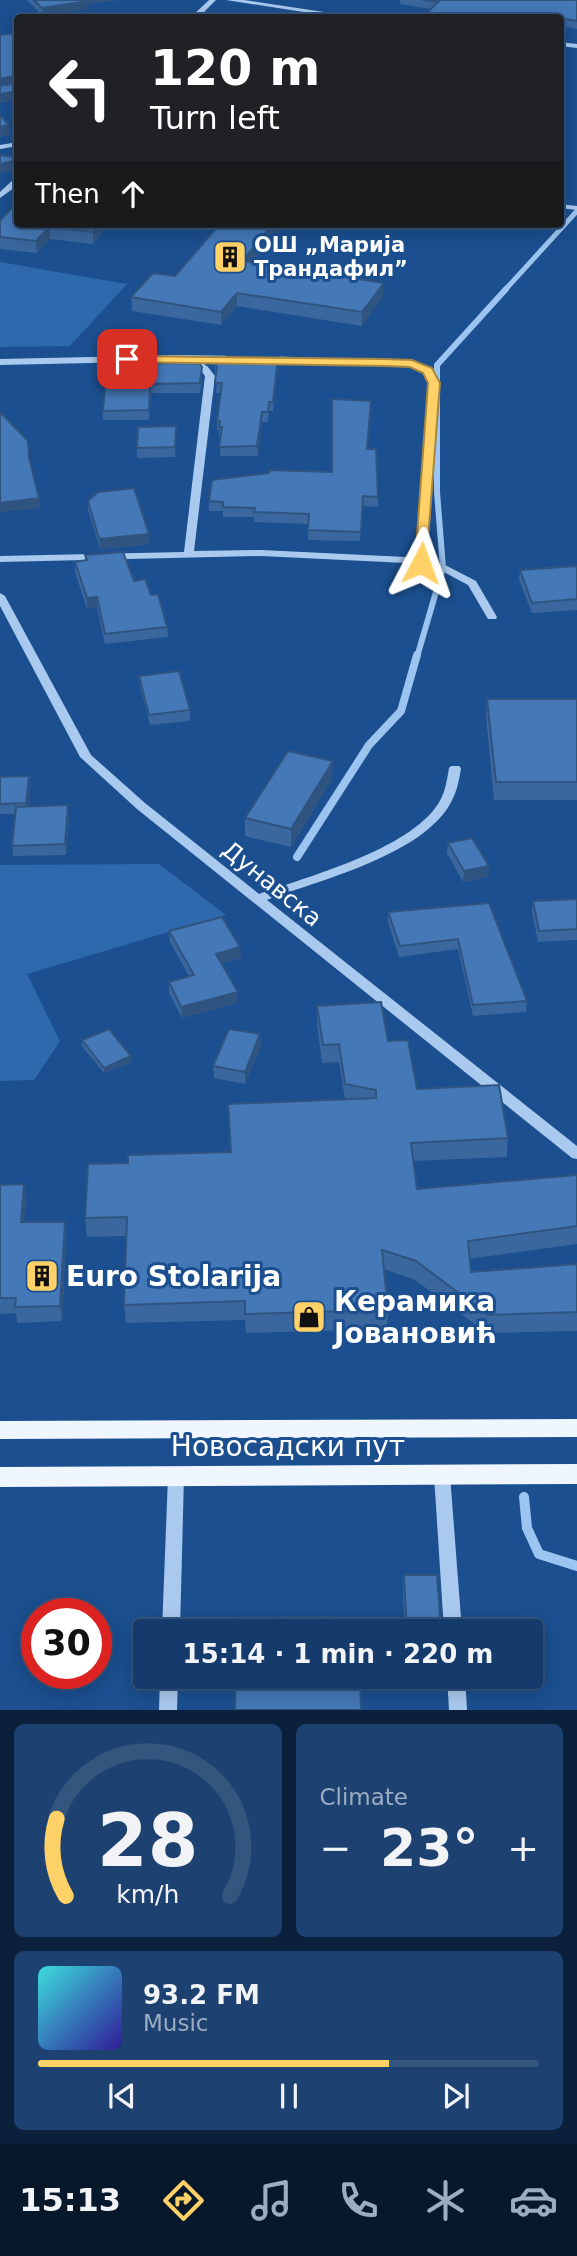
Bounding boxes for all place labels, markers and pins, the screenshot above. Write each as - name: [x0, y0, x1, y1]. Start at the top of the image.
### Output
- place label: ОШ „Марија Трандафил”: [254, 233, 408, 281]
- building icon: ОШ „Марија Трандафил”: [211, 238, 249, 276]
- pin: [97, 329, 157, 389]
- building icon: Euro Stolarija: [23, 1257, 61, 1295]
- place label: Euro Stolarija: [66, 1260, 281, 1293]
- place label: Керамика Јовановић: [332, 1285, 497, 1350]
- shop icon: Керамика Јовановић: [290, 1298, 328, 1336]

